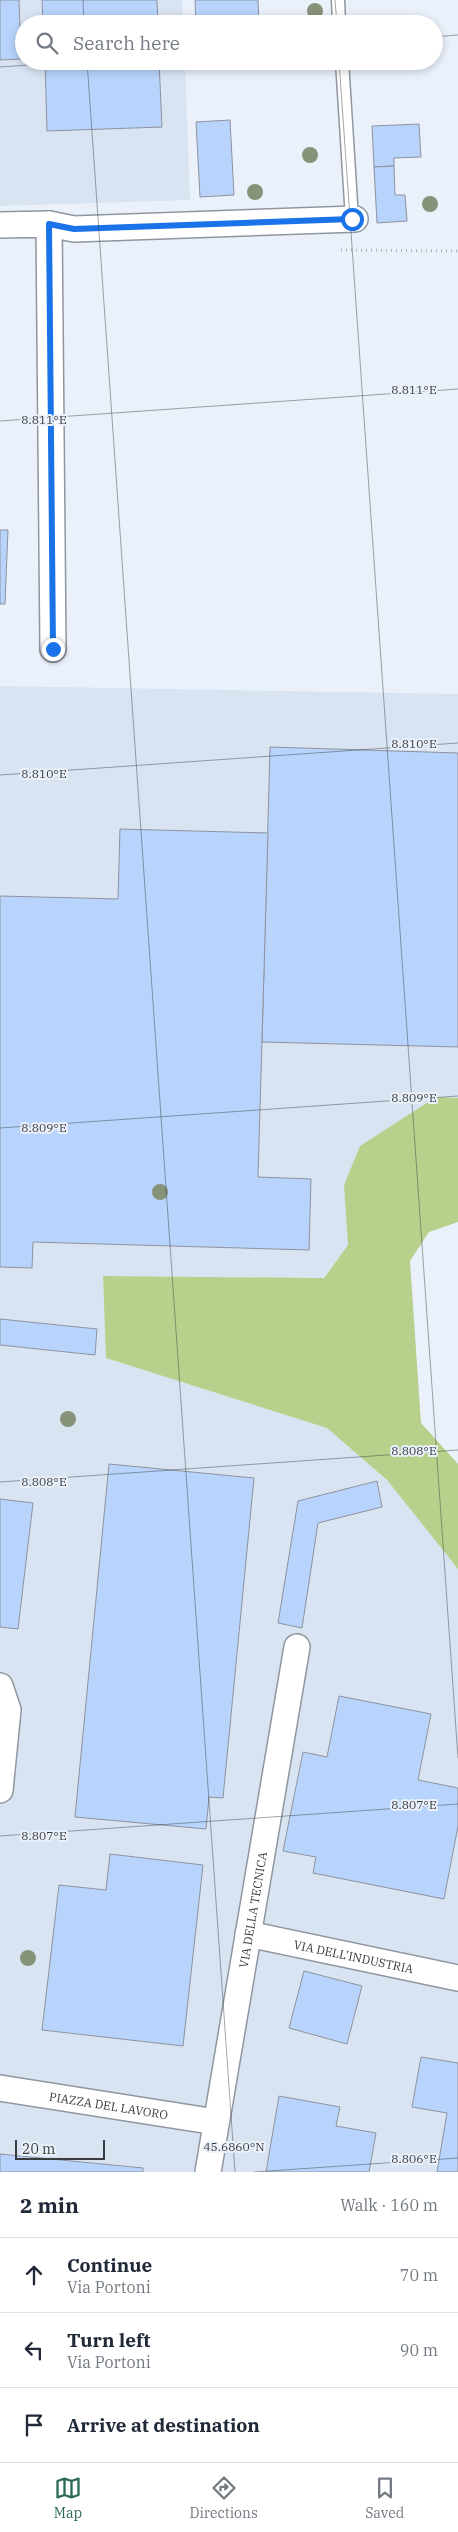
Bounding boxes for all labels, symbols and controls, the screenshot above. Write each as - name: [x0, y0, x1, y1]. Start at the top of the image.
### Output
- search box: [15, 15, 443, 70]
- icon: search: [33, 29, 61, 57]
- text: Search here: [73, 31, 180, 55]
- route start: [341, 208, 364, 231]
- text: 8.811°E: [391, 382, 437, 397]
- text: 8.811°E: [21, 412, 67, 427]
- route end: [42, 638, 65, 661]
- text: 8.810°E: [391, 736, 437, 751]
- text: 8.810°E: [21, 766, 67, 781]
- text: 8.809°E: [391, 1090, 437, 1105]
- text: 8.809°E: [21, 1120, 67, 1135]
- text: 8.808°E: [391, 1443, 437, 1458]
- text: 8.808°E: [21, 1474, 67, 1489]
- text: 8.807°E: [391, 1797, 437, 1812]
- text: 8.807°E: [21, 1828, 67, 1843]
- street label: VIA DELLA TECNICA: [235, 1850, 270, 1969]
- street label: VIA DELL’INDUSTRIA: [293, 1936, 416, 1976]
- street label: PIAZZA DEL LAVORO: [48, 2088, 169, 2122]
- scale bar: [15, 2137, 105, 2160]
- text: 45.6860°N: [203, 2139, 265, 2154]
- text: 20 m: [22, 2140, 55, 2158]
- text: 8.806°E: [391, 2151, 437, 2166]
- text: 2 min: [20, 2191, 79, 2219]
- text: Walk · 160 m: [340, 2195, 438, 2215]
- text: Continue: [67, 2253, 152, 2277]
- icon: ahead: [20, 2261, 48, 2289]
- text: 70 m: [400, 2265, 438, 2285]
- text: Via Portoni: [67, 2277, 151, 2297]
- text: Turn left: [67, 2328, 150, 2352]
- icon: left: [20, 2336, 48, 2364]
- text: 90 m: [400, 2340, 438, 2360]
- text: Via Portoni: [67, 2352, 151, 2372]
- icon: arrive: [20, 2411, 48, 2439]
- text: Arrive at destination: [67, 2413, 260, 2437]
- tab: Map: [54, 2474, 82, 2522]
- tab: Directions: [190, 2474, 258, 2522]
- tab: Saved: [365, 2474, 404, 2522]

